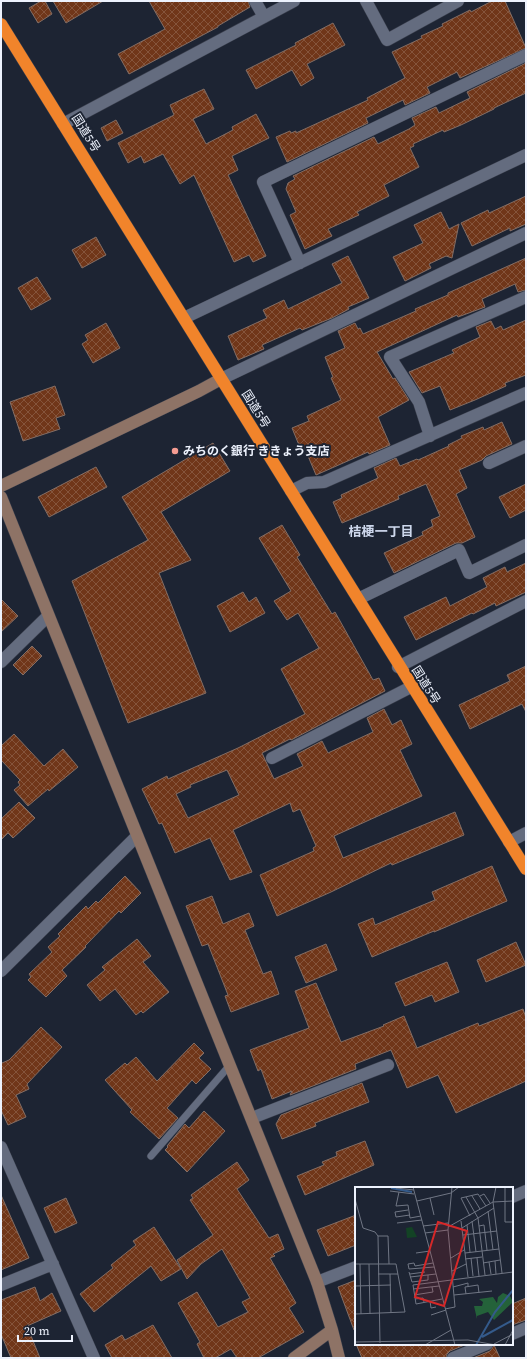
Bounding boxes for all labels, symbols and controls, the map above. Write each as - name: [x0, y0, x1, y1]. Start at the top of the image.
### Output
- street label: 国道5号: [68, 111, 104, 155]
- street label: 国道5号: [238, 387, 274, 431]
- place label: みちのく銀行 ききょう支店: [183, 443, 330, 459]
- marker: みちのく銀行 ききょう支店: [170, 446, 180, 456]
- district label: 桔梗一丁目: [348, 523, 414, 540]
- street label: 国道5号: [408, 663, 444, 707]
- inset map: [355, 1187, 513, 1345]
- scale bar: [18, 1317, 72, 1343]
- text: 20 m: [24, 1323, 50, 1339]

